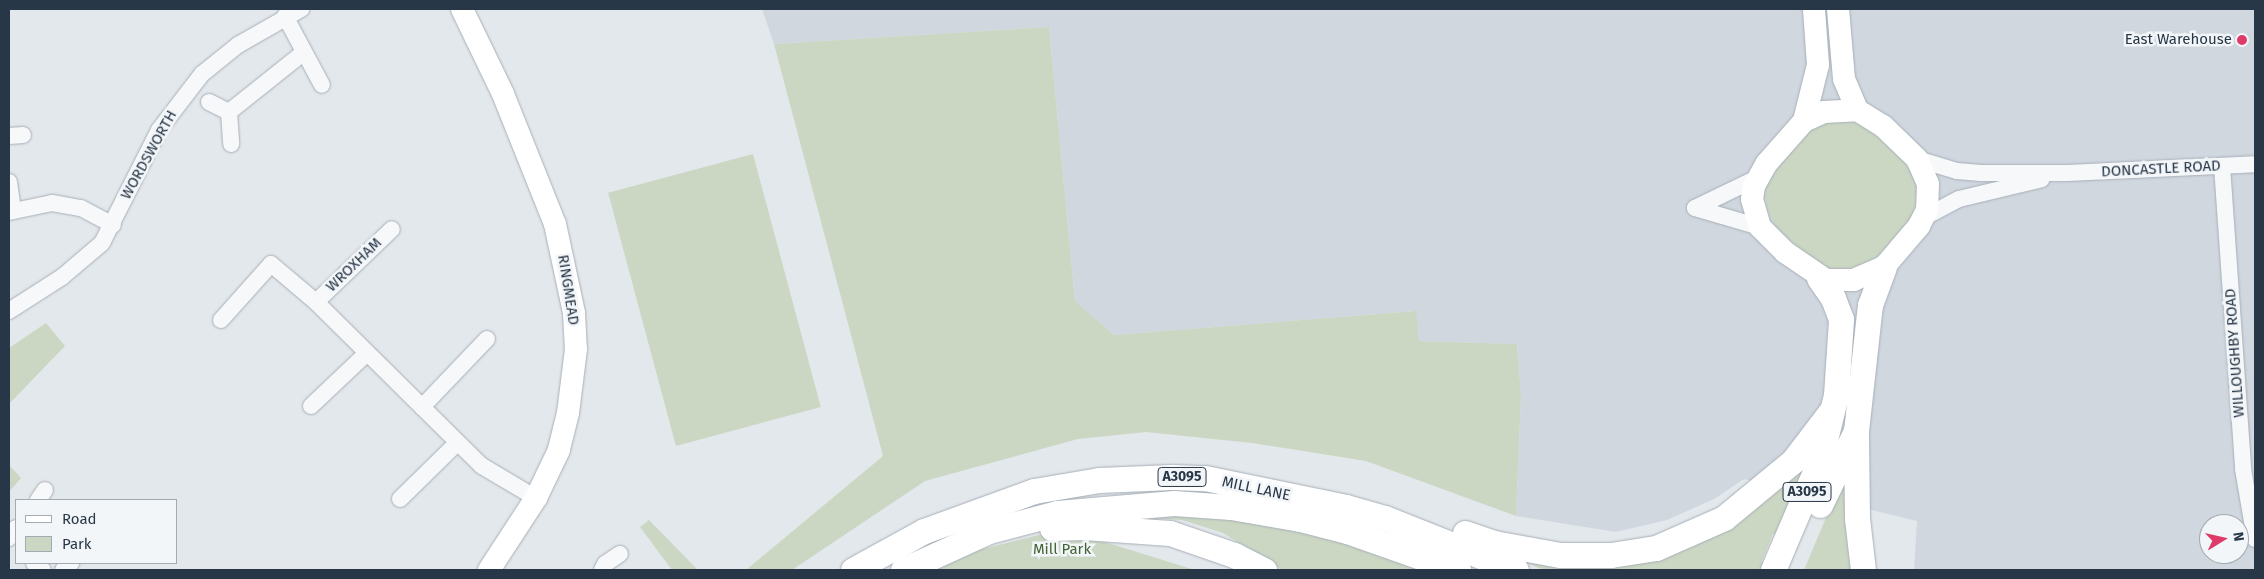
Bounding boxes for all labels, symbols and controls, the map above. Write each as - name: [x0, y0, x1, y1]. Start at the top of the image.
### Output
- place label: East Warehouse: [2125, 31, 2232, 49]
- marker: East Warehouse: [2236, 34, 2248, 46]
- street label: WORDSWORTH: [117, 107, 181, 203]
- street label: DONCASTLE ROAD: [2101, 157, 2221, 181]
- street label: WROXHAM: [323, 234, 385, 296]
- street label: RINGMEAD: [554, 253, 582, 327]
- street label: WILLOUGHBY ROAD: [2222, 288, 2248, 418]
- road number: A3095: [1157, 466, 1207, 488]
- street label: MILL LANE: [1220, 473, 1292, 505]
- road number: A3095: [1782, 481, 1832, 504]
- legend: [15, 499, 178, 564]
- text: Road: [62, 510, 97, 528]
- north arrow: [2199, 514, 2249, 564]
- text: N: [2229, 531, 2247, 543]
- text: Park: [62, 535, 92, 553]
- park label: Mill Park: [1033, 541, 1091, 559]

